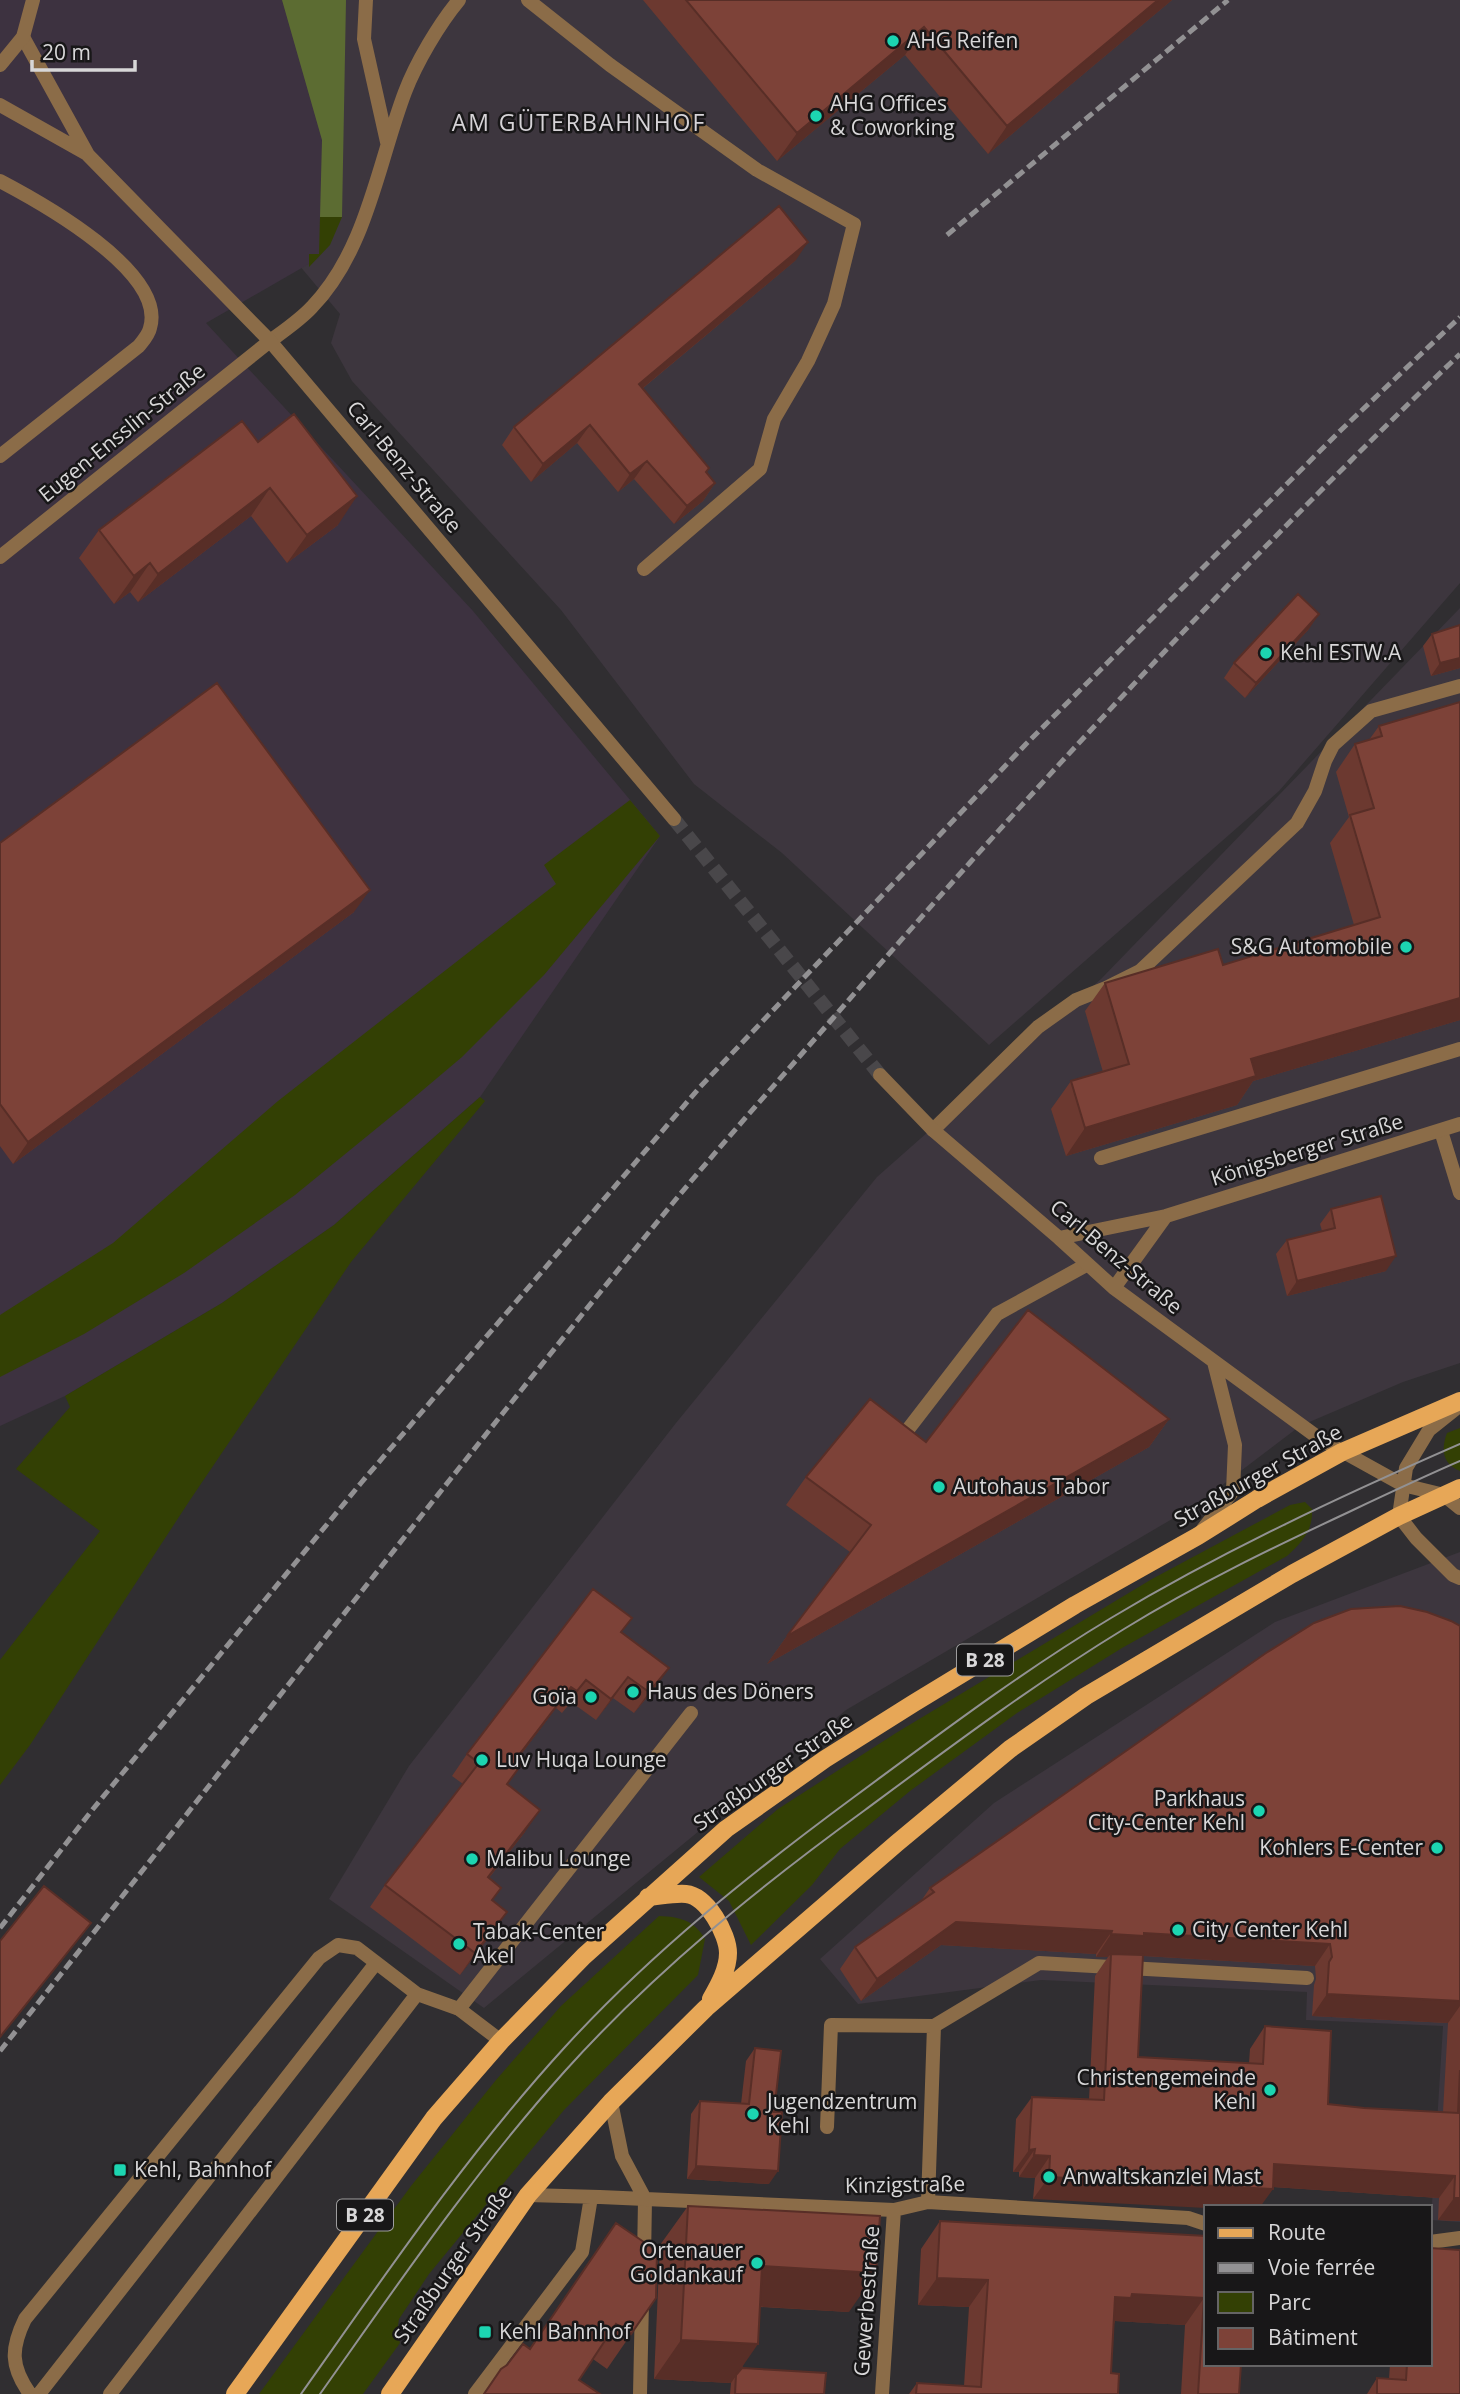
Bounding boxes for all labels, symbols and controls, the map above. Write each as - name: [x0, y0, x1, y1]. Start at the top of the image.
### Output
- place label: AHG Reifen: [907, 26, 1018, 54]
- scale bar: [32, 28, 135, 72]
- marker: AHG Reifen: [885, 33, 901, 49]
- text: 20 m: [42, 38, 91, 66]
- place label: AHG Offices & Coworking: [830, 89, 955, 141]
- district label: AM GÜTERBAHNHOF: [452, 106, 706, 138]
- marker: AHG Offices & Coworking: [808, 108, 824, 124]
- street label: Eugen-Ensslin-Straße: [32, 356, 210, 508]
- street label: Carl-Benz-Straße: [341, 394, 468, 538]
- place label: Kehl ESTW.A: [1280, 638, 1402, 666]
- marker: Kehl ESTW.A: [1258, 645, 1274, 661]
- place label: S&G Automobile: [1231, 932, 1392, 960]
- marker: S&G Automobile: [1398, 939, 1414, 955]
- street label: Königsberger Straße: [1207, 1106, 1406, 1192]
- street label: Carl-Benz-Straße: [1045, 1193, 1189, 1320]
- street label: Straßburger Straße: [1169, 1417, 1347, 1533]
- place label: Autohaus Tabor: [953, 1472, 1110, 1500]
- marker: Autohaus Tabor: [931, 1479, 947, 1495]
- road number: B 28: [957, 1644, 1013, 1676]
- place label: Haus des Döners: [647, 1677, 814, 1705]
- place label: Goïa: [532, 1682, 577, 1710]
- marker: Haus des Döners: [625, 1684, 641, 1700]
- marker: Goïa: [583, 1689, 599, 1705]
- street label: Straßburger Straße: [687, 1706, 857, 1837]
- place label: Luv Huqa Lounge: [496, 1745, 667, 1773]
- marker: Luv Huqa Lounge: [474, 1752, 490, 1768]
- place label: Parkhaus City-Center Kehl: [1088, 1784, 1245, 1836]
- marker: Parkhaus City-Center Kehl: [1251, 1803, 1267, 1819]
- place label: Kohlers E-Center: [1259, 1833, 1423, 1861]
- marker: Kohlers E-Center: [1429, 1840, 1445, 1856]
- place label: Malibu Lounge: [486, 1844, 631, 1872]
- marker: Malibu Lounge: [464, 1851, 480, 1867]
- place label: City Center Kehl: [1192, 1915, 1348, 1943]
- place label: Tabak-Center Akel: [473, 1917, 605, 1969]
- marker: City Center Kehl: [1170, 1922, 1186, 1938]
- marker: Tabak-Center Akel: [451, 1936, 467, 1952]
- place label: Christengemeinde Kehl: [1077, 2063, 1256, 2115]
- marker: Christengemeinde Kehl: [1262, 2082, 1278, 2098]
- place label: Jugendzentrum Kehl: [765, 2087, 917, 2139]
- marker: Jugendzentrum Kehl: [745, 2106, 761, 2122]
- place label: Kehl, Bahnhof: [134, 2155, 273, 2183]
- marker: Kehl, Bahnhof: [112, 2162, 128, 2178]
- place label: Anwaltskanzlei Mast: [1063, 2162, 1261, 2190]
- street label: Kinzigstraße: [845, 2169, 965, 2199]
- marker: Anwaltskanzlei Mast: [1041, 2169, 1057, 2185]
- street label: Straßburger Straße: [387, 2178, 518, 2348]
- road number: B 28: [337, 2200, 393, 2230]
- legend: [1204, 2205, 1432, 2366]
- text: Route: [1268, 2218, 1326, 2246]
- street label: Gewerbestraße: [847, 2225, 885, 2377]
- place label: Ortenauer Goldankauf: [630, 2236, 745, 2288]
- text: Voie ferrée: [1268, 2253, 1375, 2281]
- marker: Ortenauer Goldankauf: [749, 2255, 765, 2271]
- text: Parc: [1268, 2288, 1311, 2316]
- place label: Kehl Bahnhof: [499, 2317, 633, 2345]
- text: Bâtiment: [1268, 2323, 1358, 2351]
- marker: Kehl Bahnhof: [477, 2324, 493, 2340]

